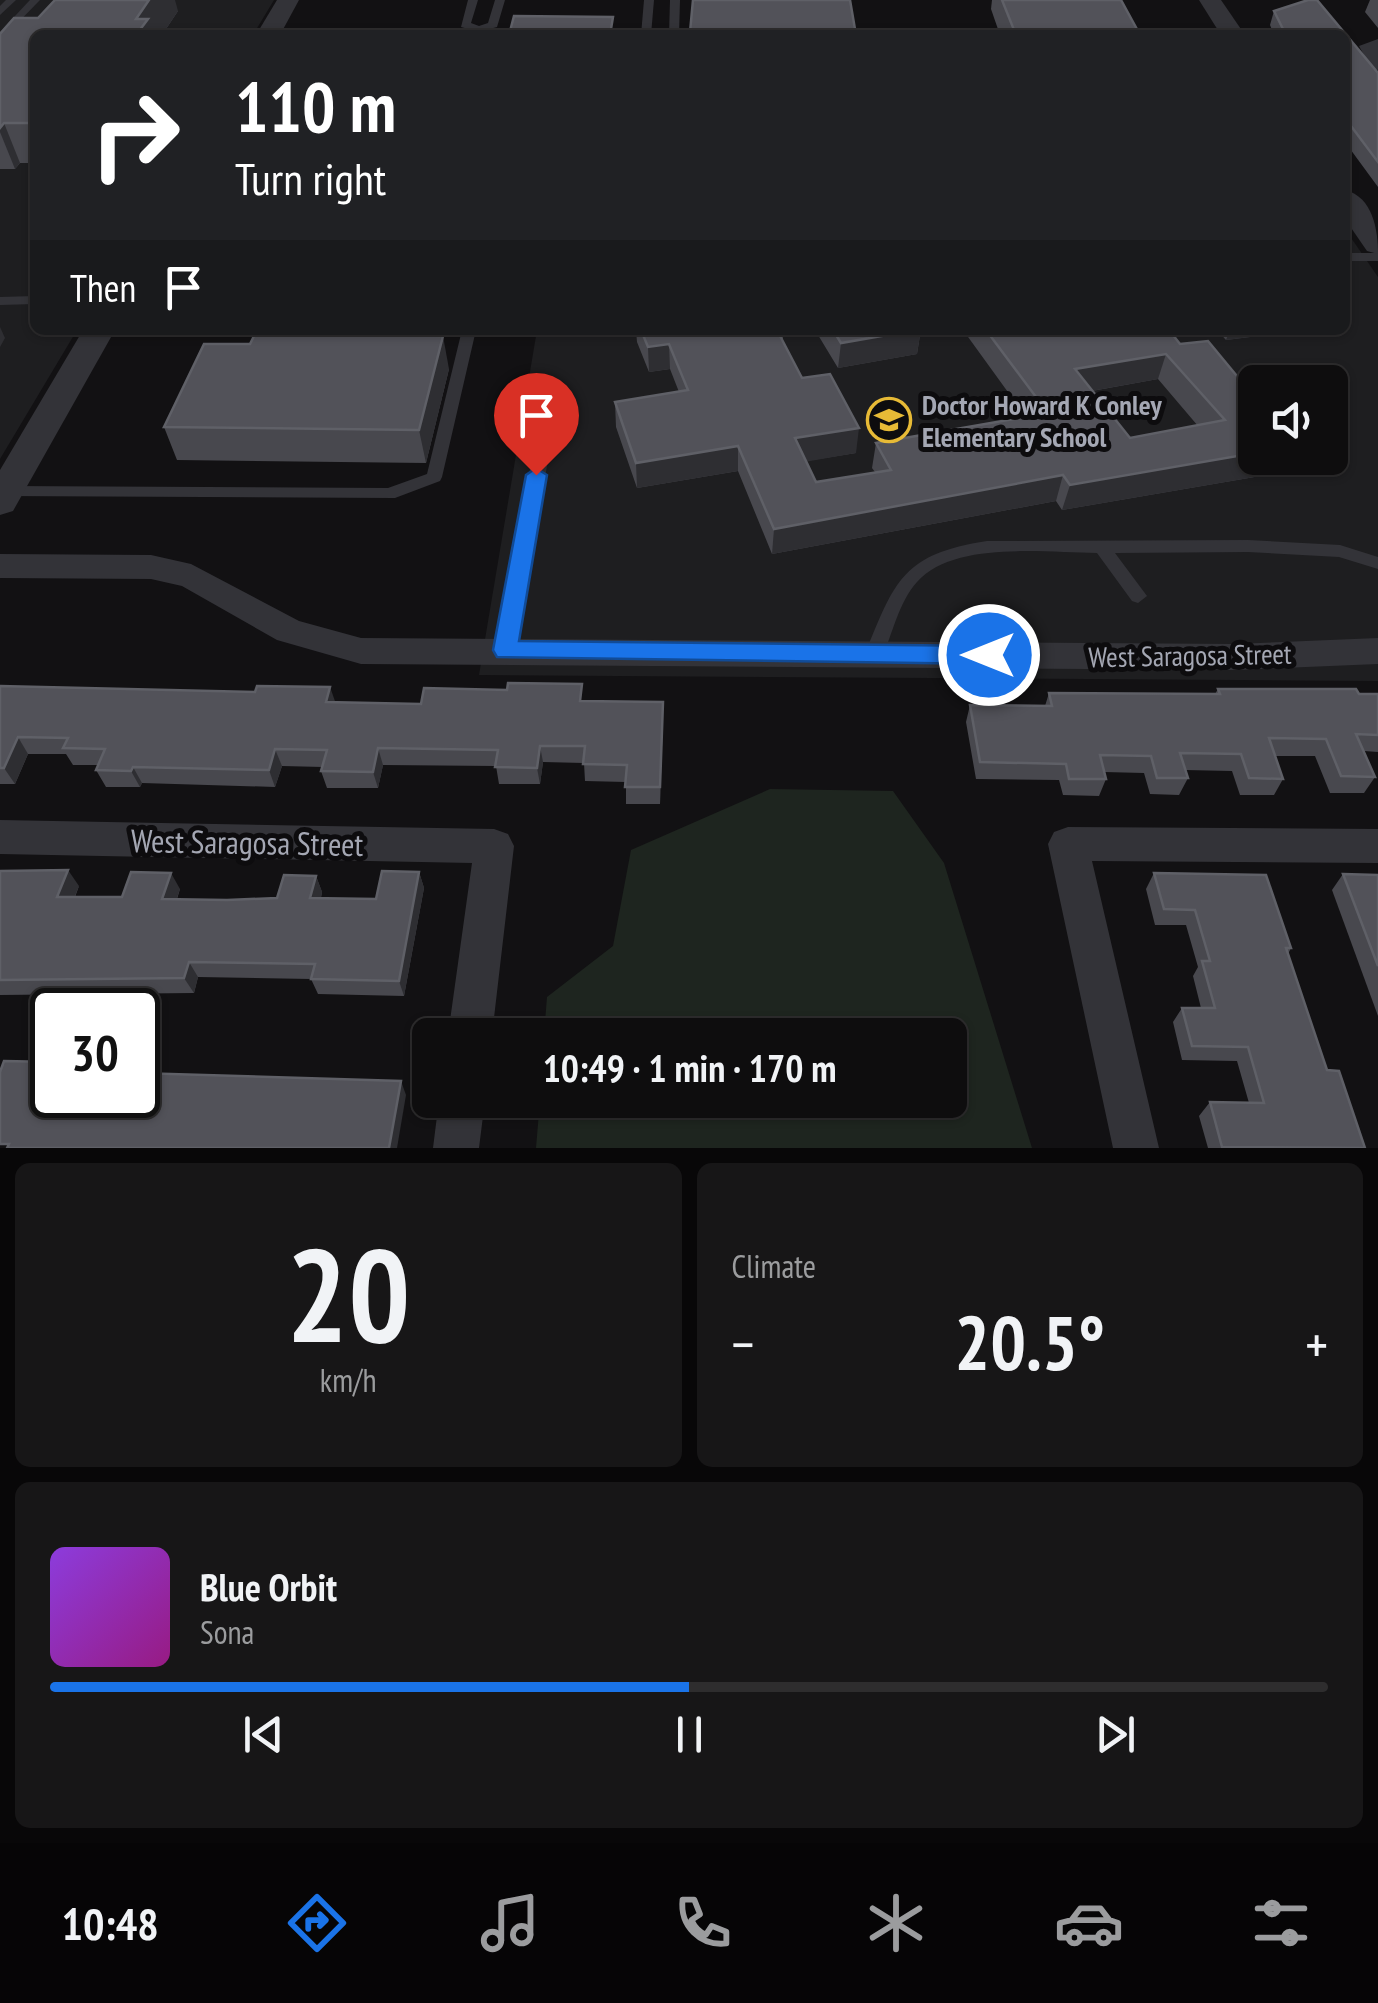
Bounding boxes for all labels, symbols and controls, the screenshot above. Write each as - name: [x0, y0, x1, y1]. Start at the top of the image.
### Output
- text: 110 m: [235, 61, 396, 151]
- icon: right: [70, 70, 200, 200]
- text: Turn right: [235, 149, 386, 207]
- icon: arrive: [156, 260, 211, 315]
- text: Then: [70, 263, 136, 312]
- map controls: [1238, 365, 1348, 475]
- button: sound: [1238, 365, 1348, 475]
- pin: [494, 373, 579, 476]
- place label: Doctor Howard K Conley Elementary School: [922, 386, 1162, 455]
- icon: arrive: [509, 388, 564, 443]
- school or university icon: Doctor Howard K Conley Elementary School: [866, 397, 912, 443]
- position arrow: [937, 603, 1041, 707]
- street label: West Saragosa Street: [1088, 635, 1292, 675]
- street label: West Saragosa Street: [130, 819, 364, 865]
- speed limit sign: 30: [30, 988, 160, 1118]
- text: 10:49 · 1 min · 170 m: [543, 1043, 836, 1092]
- text: 20: [286, 1210, 410, 1378]
- text: Climate: [732, 1245, 816, 1287]
- text: 20.5°: [954, 1294, 1105, 1391]
- text: −: [732, 1308, 754, 1379]
- text: +: [1305, 1308, 1328, 1379]
- text: km/h: [320, 1359, 377, 1401]
- text: Blue Orbit: [200, 1562, 337, 1611]
- text: Sona: [200, 1611, 254, 1653]
- icon: previous: [236, 1707, 291, 1762]
- icon: pause: [662, 1707, 717, 1762]
- icon: next: [1088, 1707, 1143, 1762]
- icon: directions: [282, 1888, 352, 1958]
- icon: music: [475, 1888, 545, 1958]
- icon: phone: [668, 1888, 738, 1958]
- icon: climate: [861, 1888, 931, 1958]
- icon: car: [1054, 1888, 1124, 1958]
- icon: filters: [1246, 1888, 1316, 1958]
- text: 10:48: [61, 1894, 159, 1952]

